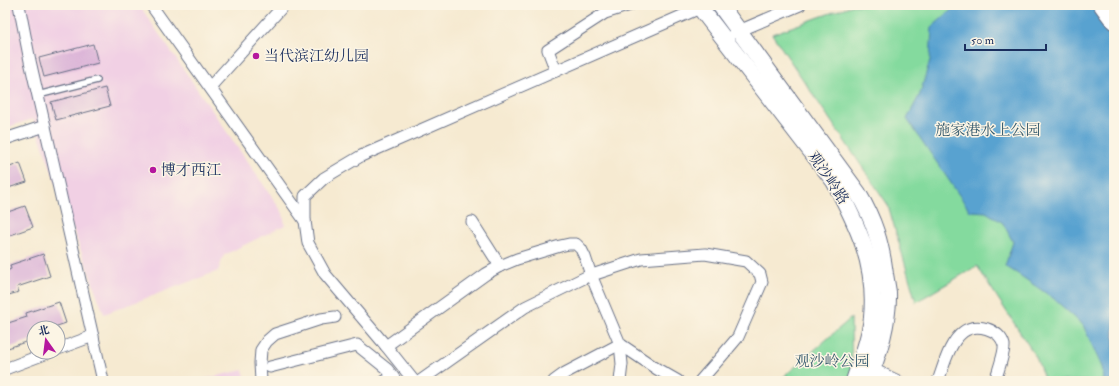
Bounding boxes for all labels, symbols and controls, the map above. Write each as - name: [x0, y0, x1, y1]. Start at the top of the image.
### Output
- scale bar: [965, 26, 1046, 52]
- text: 50 m: [971, 33, 995, 48]
- place label: 当代滨江幼儿园: [264, 47, 369, 66]
- marker: 当代滨江幼儿园: [251, 51, 261, 61]
- park label: 施家港水上公园: [935, 121, 1041, 140]
- street label: 观沙岭路: [803, 148, 853, 208]
- place label: 博才西江: [161, 161, 221, 180]
- marker: 博才西江: [148, 165, 158, 175]
- north arrow: [26, 320, 66, 360]
- text: 北: [37, 323, 51, 338]
- park label: 观沙岭公园: [794, 352, 870, 371]

